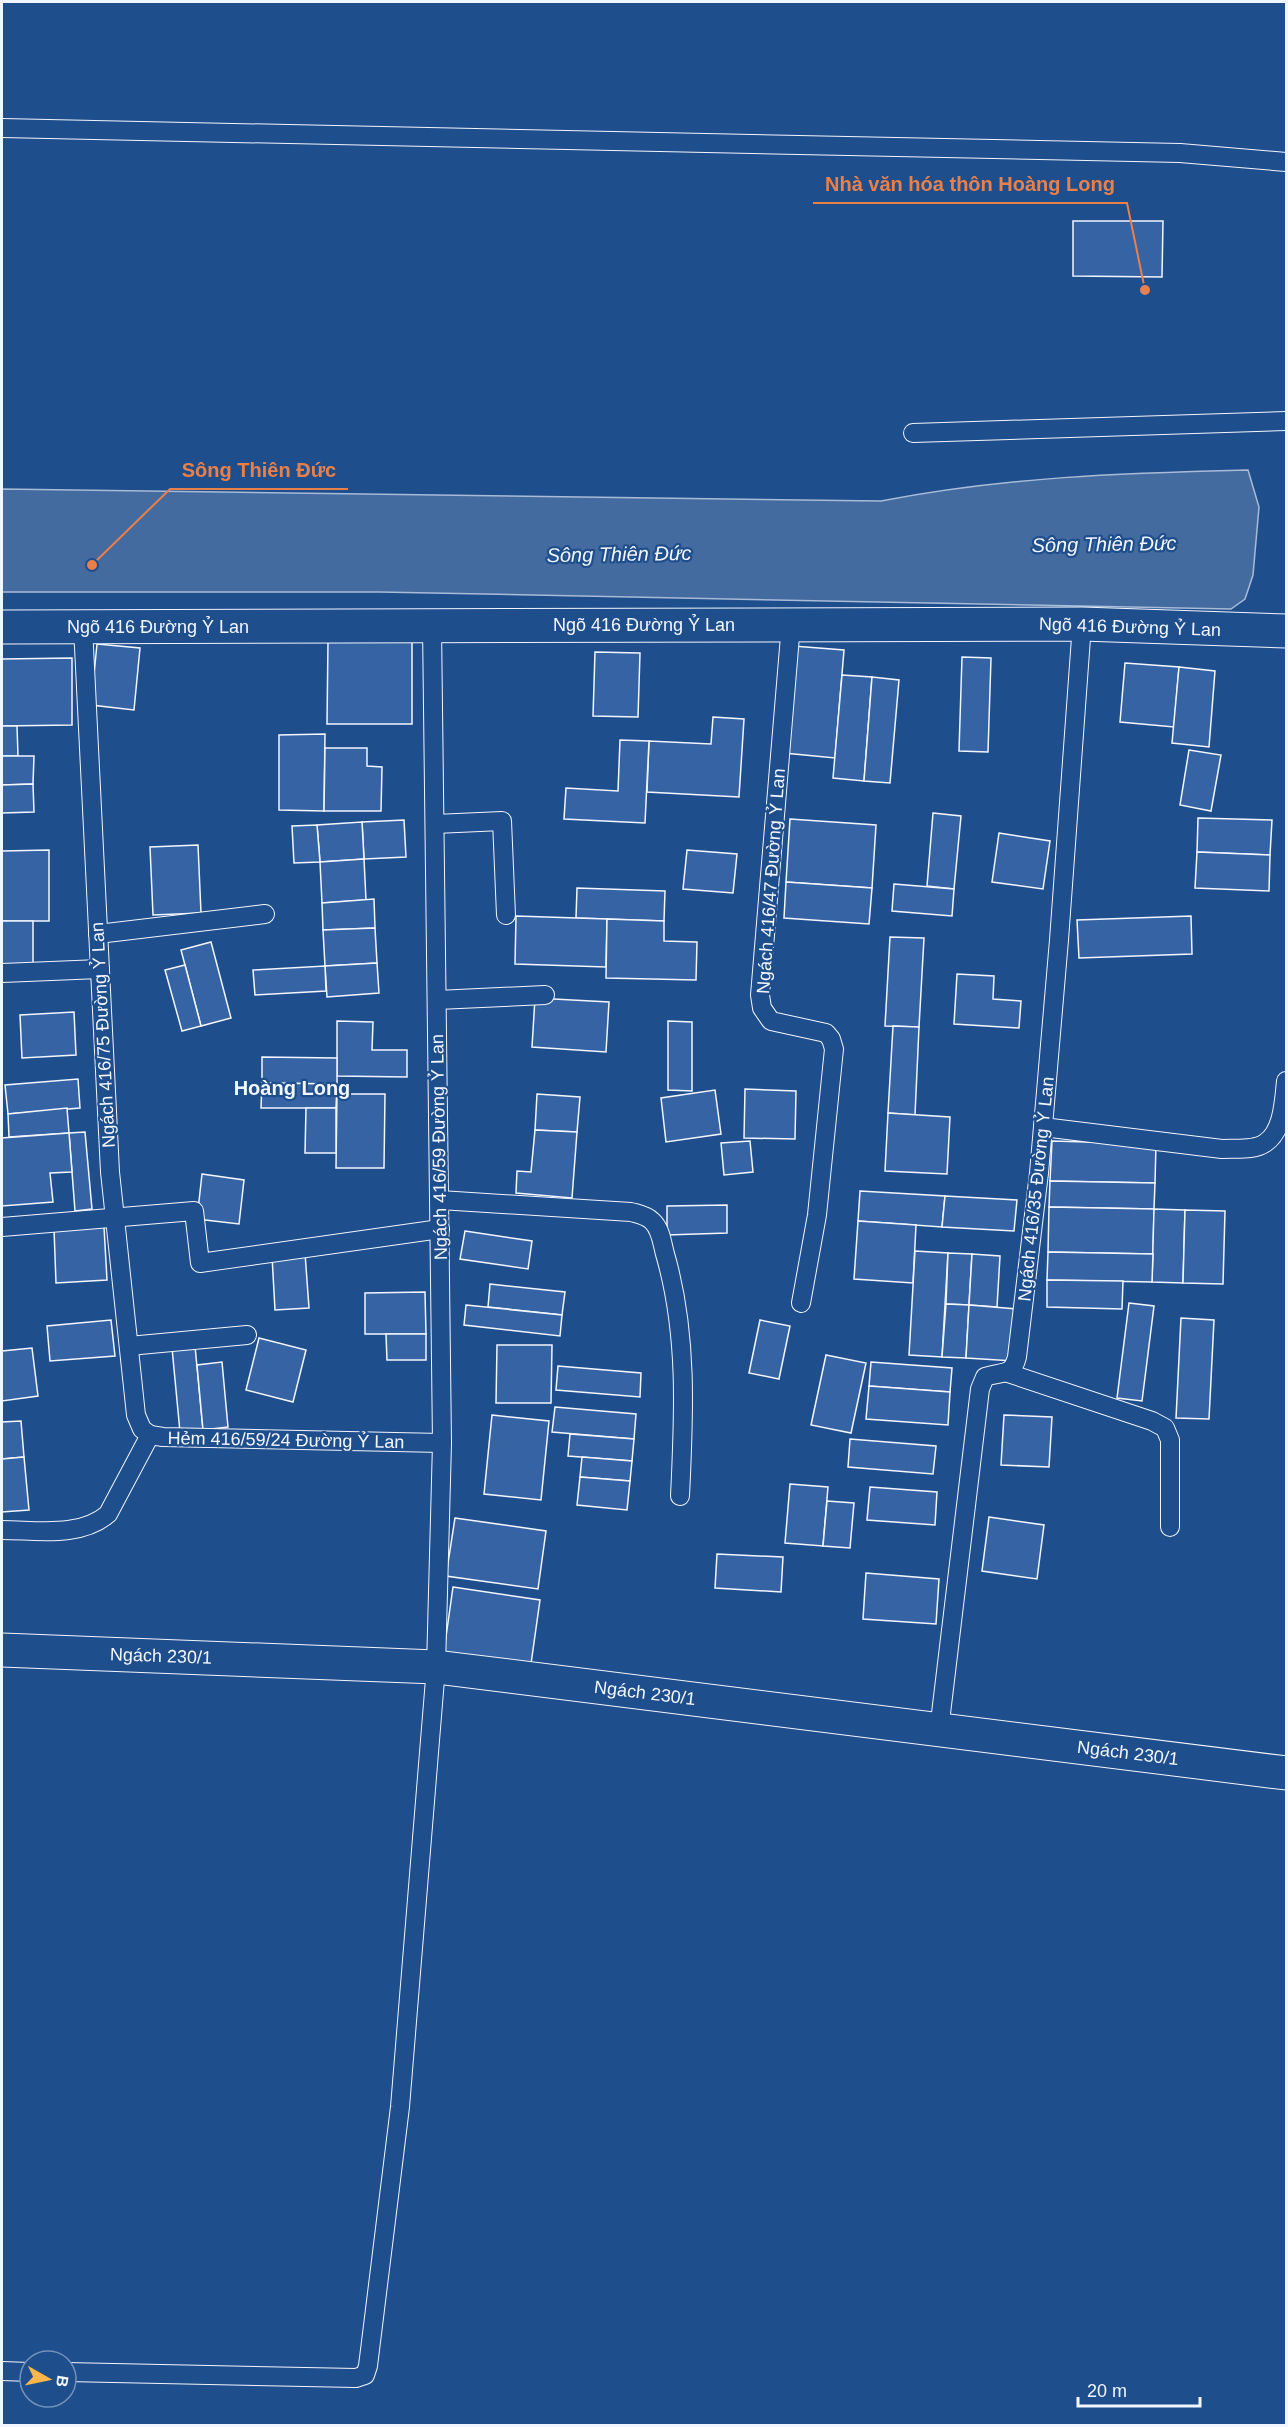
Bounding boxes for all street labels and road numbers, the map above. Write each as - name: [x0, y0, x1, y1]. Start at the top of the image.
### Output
- street label: Ngõ 416 Đường Ỷ Lan: [1039, 613, 1221, 640]
- street label: Ngõ 416 Đường Ỷ Lan: [553, 614, 735, 635]
- street label: Ngõ 416 Đường Ỷ Lan: [67, 616, 249, 637]
- street label: Ngách 416/47 Đường Ỷ Lan: [752, 768, 789, 994]
- street label: Ngách 416/75 Đường Ỷ Lan: [86, 922, 119, 1148]
- street label: Ngách 416/59 Đường Ỷ Lan: [426, 1034, 451, 1260]
- street label: Ngách 416/35 Đường Ỷ Lan: [1013, 1075, 1058, 1302]
- street label: Hẻm 416/59/24 Đường Ỷ Lan: [167, 1427, 405, 1452]
- street label: Ngách 230/1: [110, 1644, 212, 1668]
- street label: Ngách 230/1: [593, 1677, 697, 1709]
- street label: Ngách 230/1: [1076, 1737, 1180, 1769]

